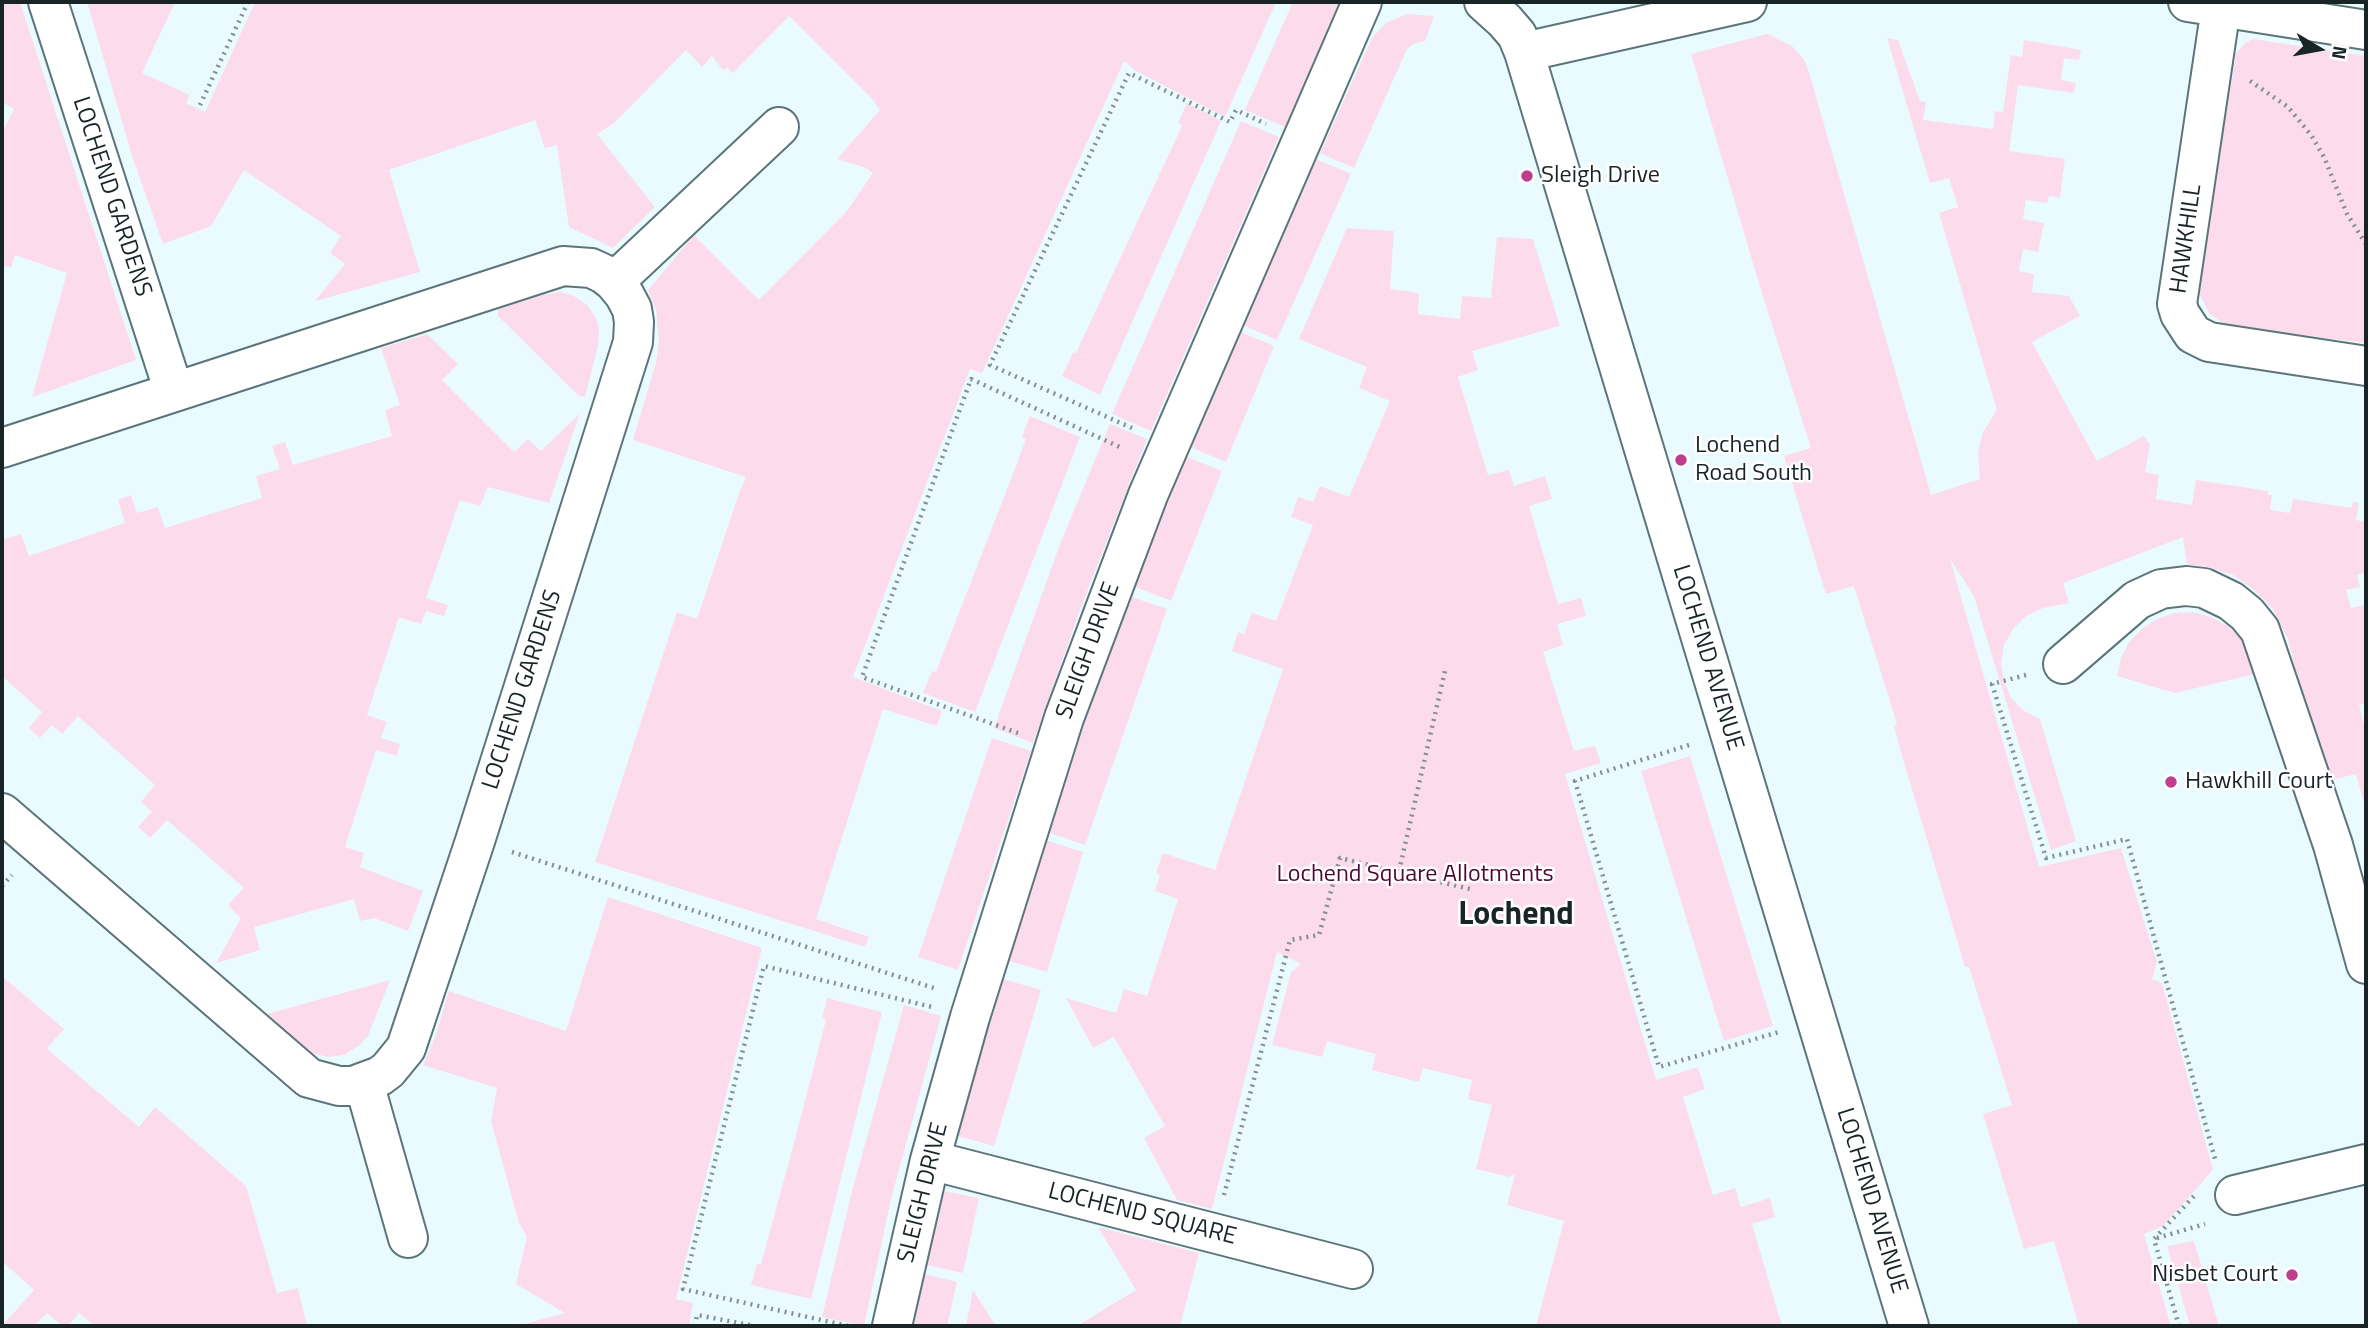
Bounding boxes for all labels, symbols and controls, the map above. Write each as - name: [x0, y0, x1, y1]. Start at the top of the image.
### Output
- north arrow: [2284, 14, 2354, 84]
- text: N: [2325, 44, 2356, 62]
- street label: LOCHEND GARDENS: [65, 94, 157, 300]
- place label: Sleigh Drive: [1541, 162, 1660, 190]
- marker: Sleigh Drive: [1519, 168, 1535, 184]
- street label: HAWKHILL: [2165, 183, 2209, 295]
- place label: Lochend Road South: [1695, 432, 1812, 488]
- marker: Lochend Road South: [1673, 452, 1689, 468]
- street label: LOCHEND AVENUE: [1665, 562, 1749, 754]
- street label: SLEIGH DRIVE: [1051, 579, 1127, 723]
- street label: LOCHEND GARDENS: [477, 587, 569, 793]
- place label: Hawkhill Court: [2185, 768, 2332, 796]
- marker: Hawkhill Court: [2163, 774, 2179, 790]
- park label: Lochend Square Allotments: [1276, 861, 1554, 889]
- district label: Lochend: [1458, 897, 1574, 935]
- street label: LOCHEND AVENUE: [1829, 1105, 1913, 1297]
- street label: SLEIGH DRIVE: [893, 1120, 955, 1266]
- street label: LOCHEND SQUARE: [1045, 1178, 1239, 1252]
- place label: Nisbet Court: [2152, 1261, 2278, 1289]
- marker: Nisbet Court: [2284, 1267, 2300, 1283]

